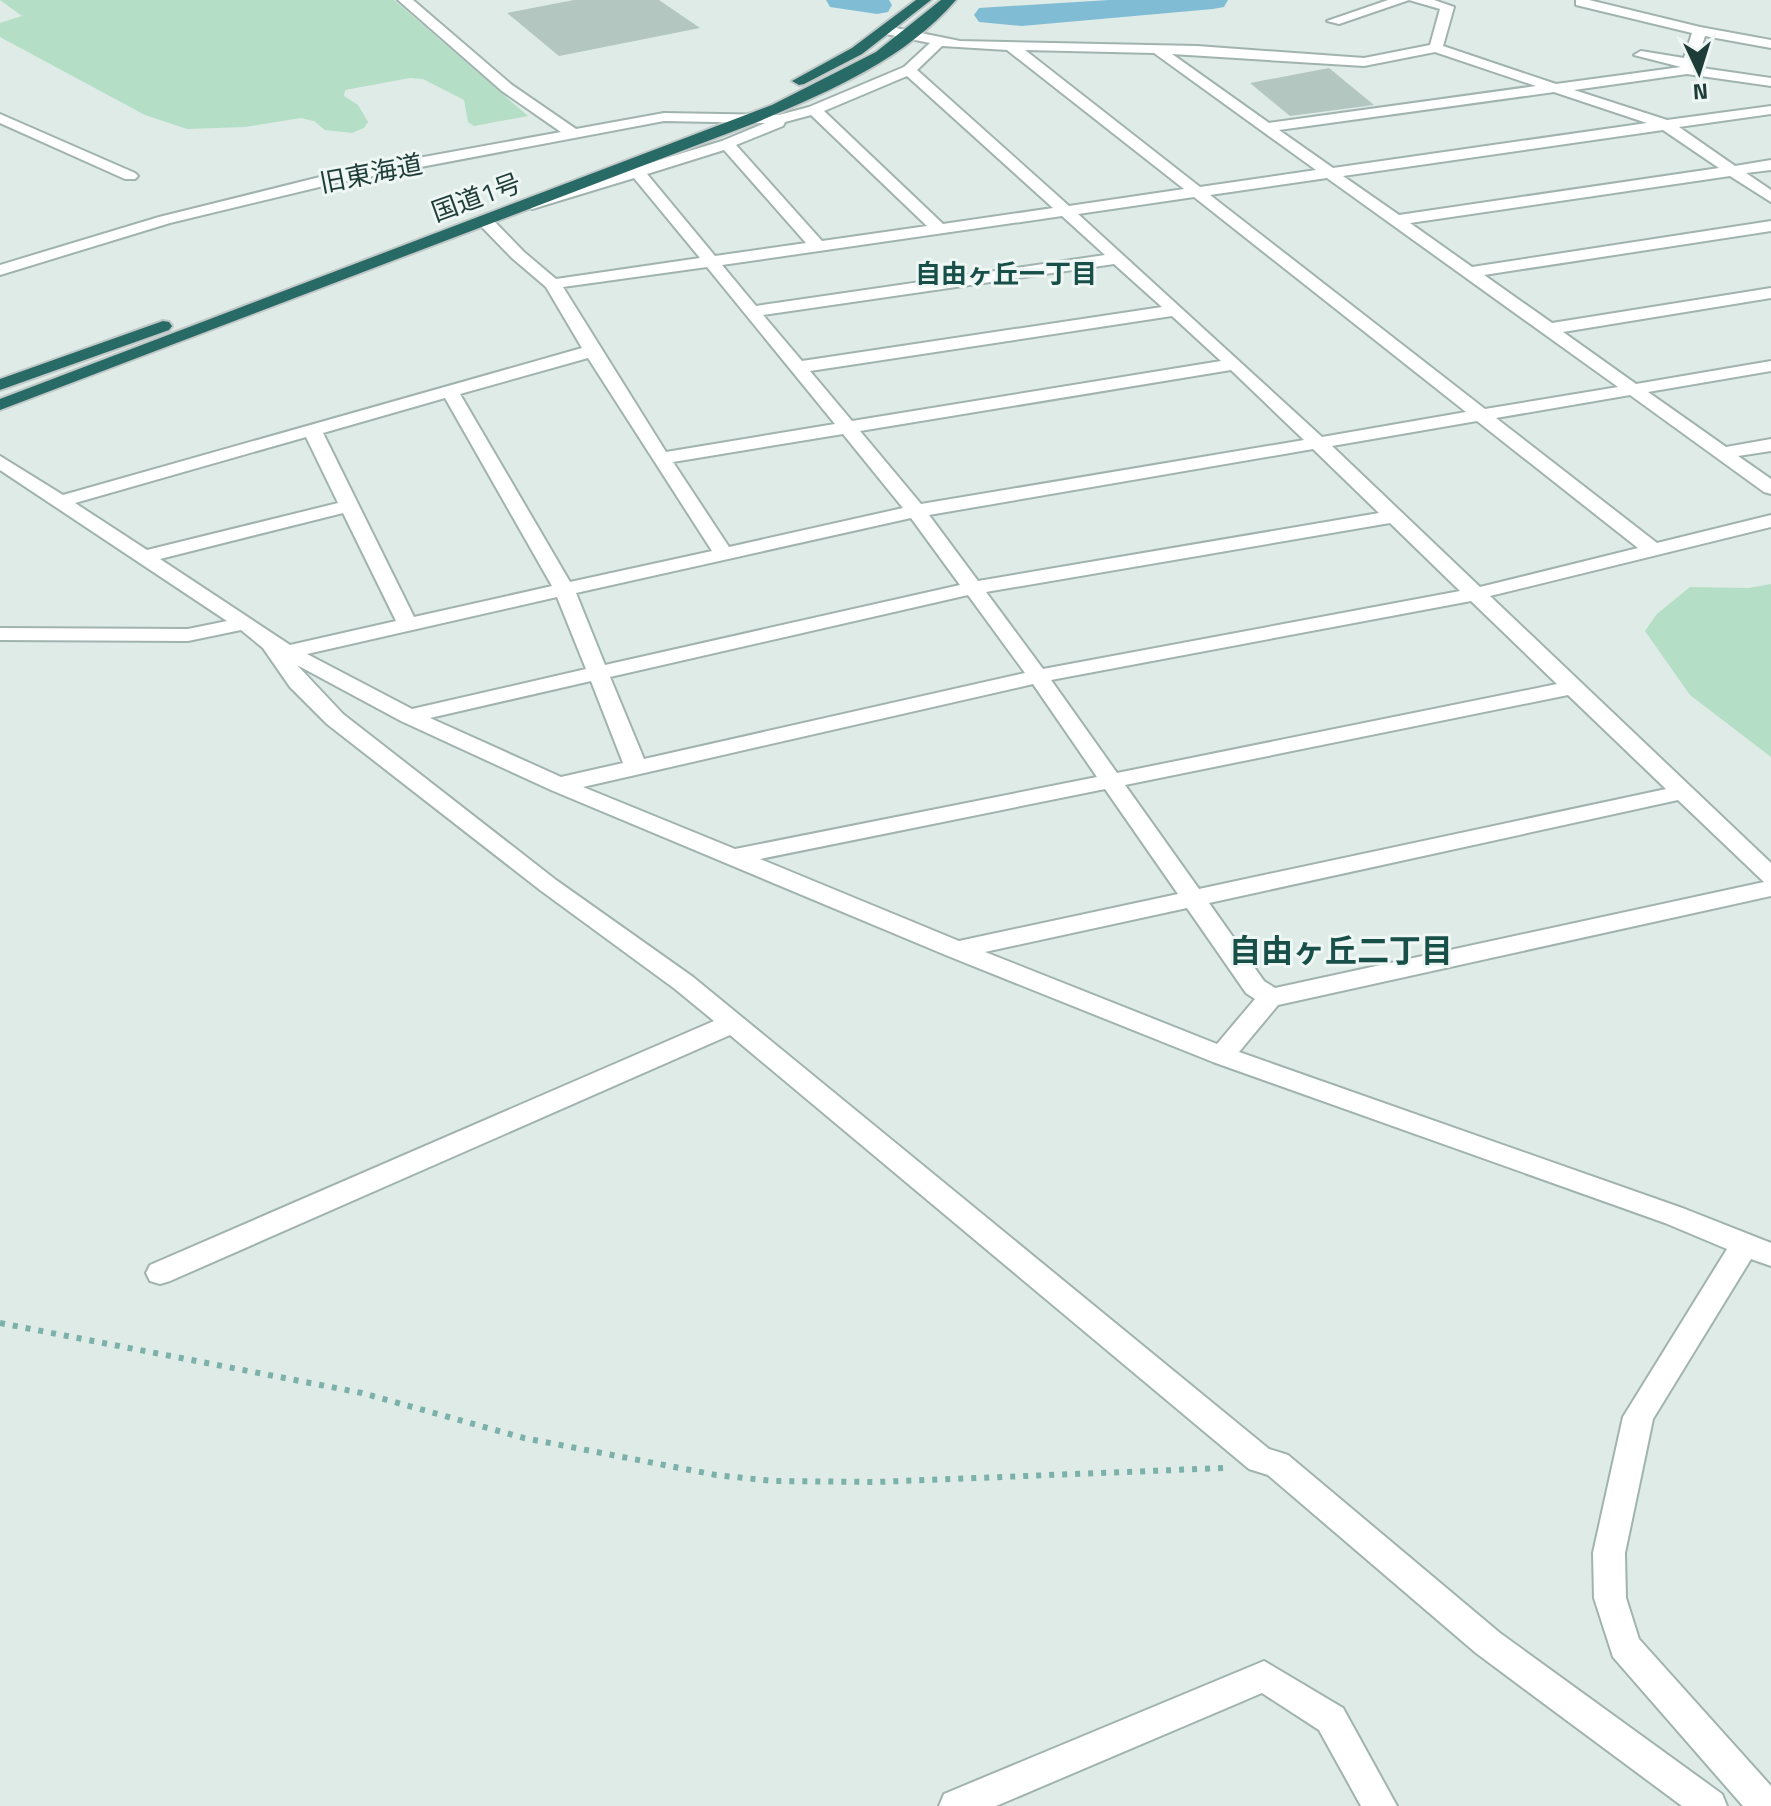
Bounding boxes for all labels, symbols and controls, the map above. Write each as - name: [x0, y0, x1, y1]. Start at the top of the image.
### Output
- north arrow: [1659, 32, 1739, 112]
- text: N: [1692, 74, 1709, 109]
- street label: 旧東海道: [316, 144, 426, 202]
- street label: 国道1号: [426, 163, 526, 231]
- district label: 自由ヶ丘一丁目: [915, 254, 1097, 293]
- district label: 自由ヶ丘二丁目: [1229, 926, 1453, 974]

